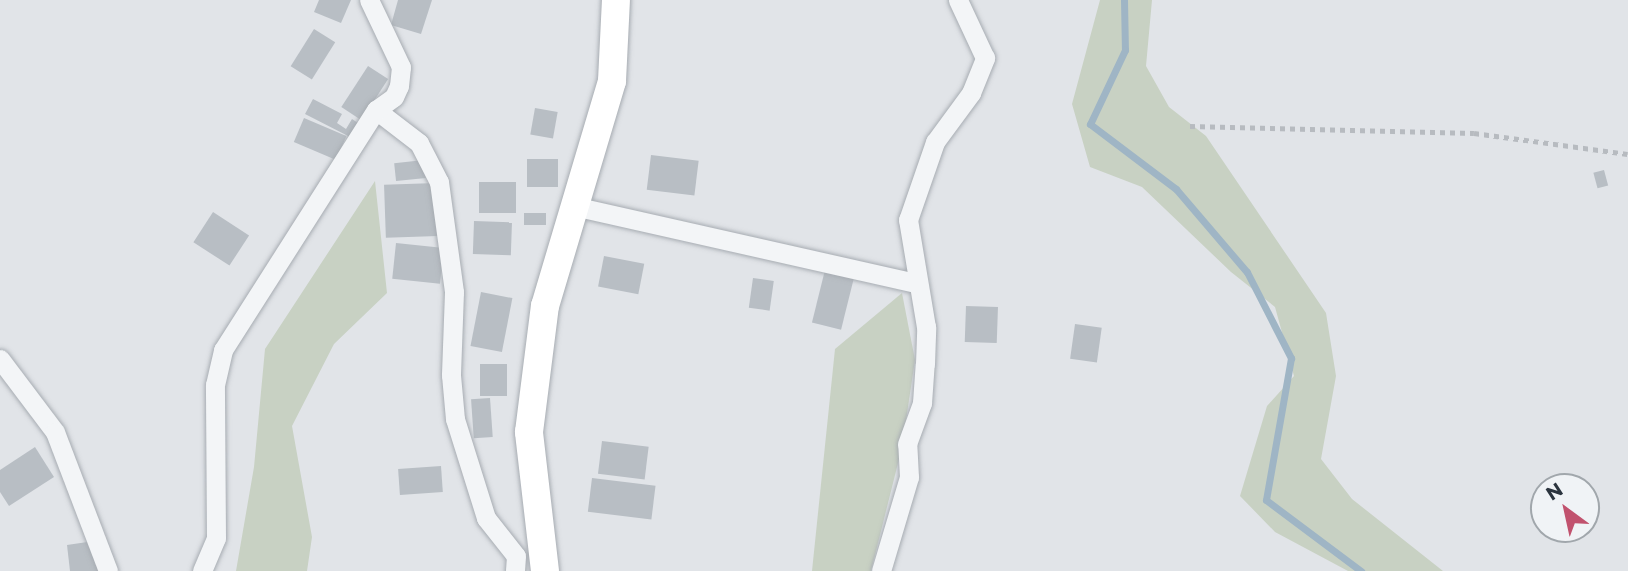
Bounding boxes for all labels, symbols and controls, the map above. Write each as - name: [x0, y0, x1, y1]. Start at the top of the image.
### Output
- north arrow: [1530, 473, 1600, 543]
- text: N: [1542, 478, 1567, 505]

